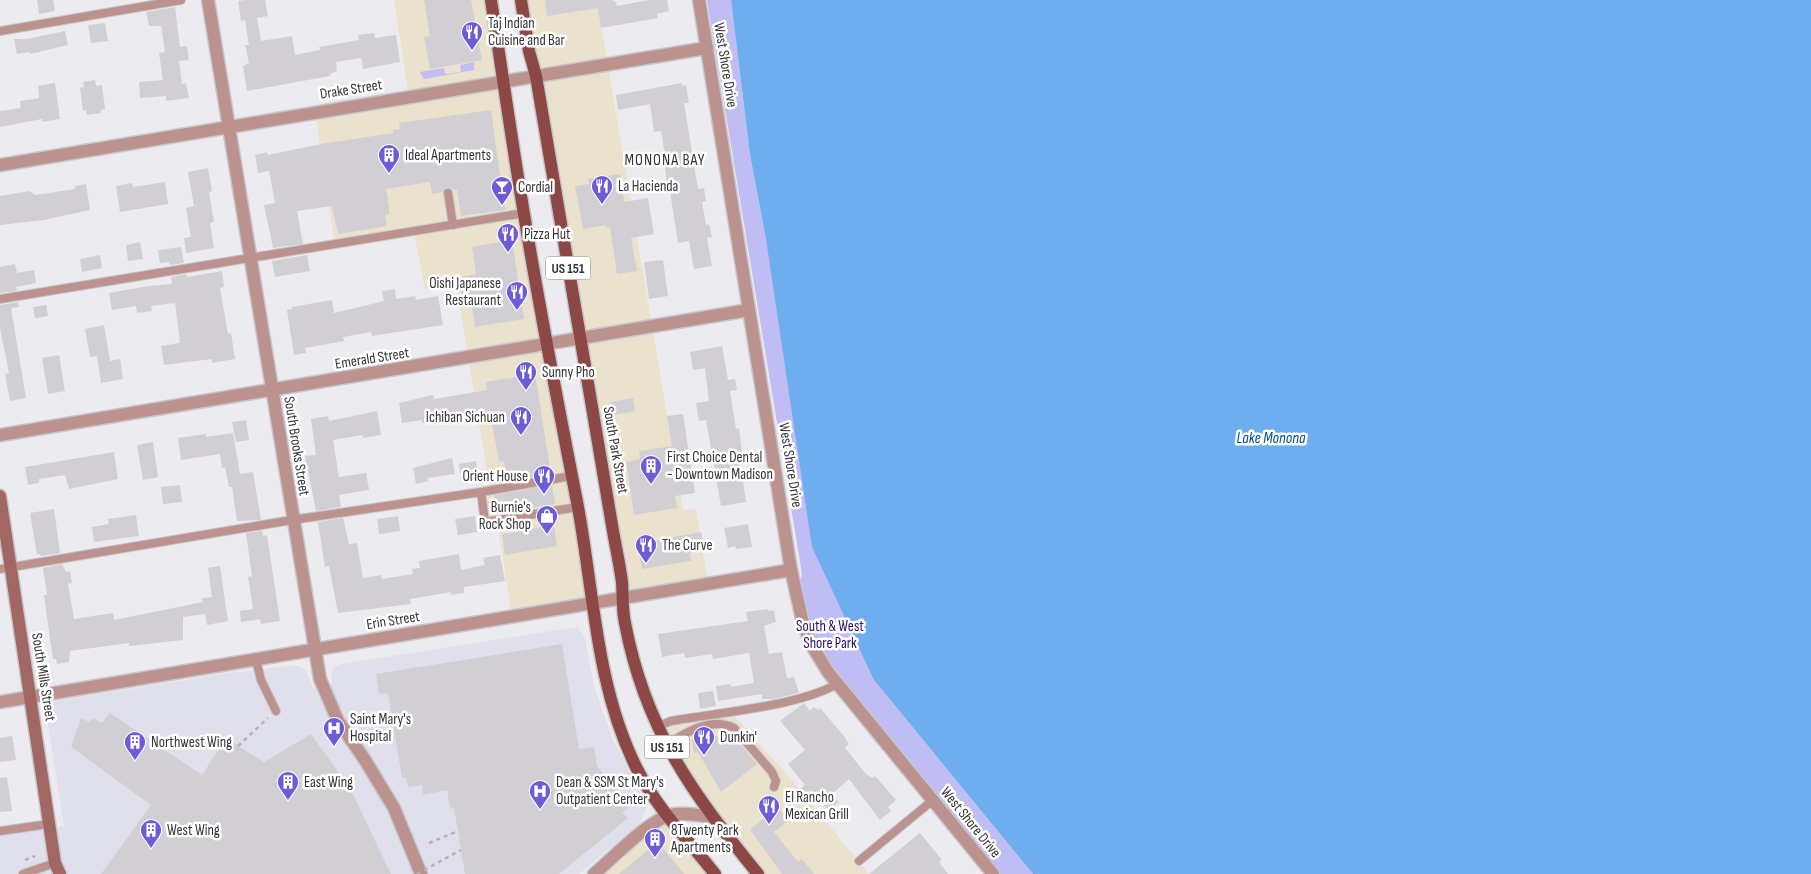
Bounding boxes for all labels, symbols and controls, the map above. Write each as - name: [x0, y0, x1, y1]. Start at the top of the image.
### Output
- place label: Taj Indian Cuisine and Bar: [488, 14, 566, 50]
- restaurant icon: Taj Indian Cuisine and Bar: [460, 20, 484, 51]
- street label: West Shore Drive: [709, 21, 742, 109]
- street label: Drake Street: [319, 75, 384, 104]
- building icon: Ideal Apartments: [377, 143, 401, 174]
- place label: Ideal Apartments: [405, 146, 491, 165]
- district label: MONONA BAY: [625, 151, 705, 170]
- restaurant icon: La Hacienda: [590, 174, 614, 205]
- bar icon: Cordial: [490, 175, 514, 206]
- place label: La Hacienda: [618, 177, 679, 196]
- place label: Cordial: [518, 178, 553, 197]
- restaurant icon: Pizza Hut: [496, 222, 520, 253]
- place label: Pizza Hut: [524, 225, 571, 244]
- road number: US 151: [546, 256, 590, 280]
- place label: Oishi Japanese Restaurant: [429, 274, 501, 310]
- restaurant icon: Oishi Japanese Restaurant: [505, 280, 529, 311]
- street label: Emerald Street: [334, 343, 411, 374]
- restaurant icon: Sunny Pho: [514, 360, 538, 391]
- place label: Sunny Pho: [542, 363, 595, 382]
- street label: South Brooks Street: [279, 395, 314, 498]
- restaurant icon: Ichiban Sichuan: [509, 405, 533, 436]
- street label: South Park Street: [598, 405, 633, 496]
- place label: Ichiban Sichuan: [426, 408, 505, 427]
- street label: West Shore Drive: [774, 421, 807, 509]
- water label: Lake Monona: [1237, 429, 1306, 448]
- place label: First Choice Dental - Downtown Madison: [667, 448, 773, 484]
- building icon: First Choice Dental - Downtown Madison: [639, 454, 663, 485]
- restaurant icon: Orient House: [532, 464, 556, 495]
- place label: Orient House: [462, 467, 528, 486]
- place label: Burnie's Rock Shop: [479, 498, 531, 534]
- shop icon: Burnie's Rock Shop: [535, 504, 559, 535]
- restaurant icon: The Curve: [634, 533, 658, 564]
- place label: The Curve: [662, 536, 712, 555]
- street label: Erin Street: [365, 607, 422, 634]
- park label: South & West Shore Park: [796, 617, 864, 653]
- street label: South Mills Street: [27, 632, 60, 723]
- place label: Saint Mary's Hospital: [350, 710, 411, 746]
- hospital icon: Saint Mary's Hospital: [322, 716, 346, 747]
- restaurant icon: Dunkin': [692, 725, 716, 756]
- place label: Dunkin': [720, 728, 757, 747]
- building icon: Northwest Wing: [123, 730, 147, 761]
- place label: Northwest Wing: [151, 733, 232, 752]
- road number: US 151: [644, 736, 690, 759]
- building icon: East Wing: [276, 770, 300, 801]
- place label: East Wing: [304, 773, 353, 792]
- place label: Dean & SSM St Mary's Outpatient Center: [556, 773, 664, 809]
- hospital icon: Dean & SSM St Mary's Outpatient Center: [528, 779, 552, 810]
- street label: West Shore Drive: [936, 783, 1005, 862]
- place label: El Rancho Mexican Grill: [785, 788, 849, 824]
- restaurant icon: El Rancho Mexican Grill: [757, 794, 781, 825]
- building icon: West Wing: [139, 818, 163, 849]
- place label: West Wing: [167, 821, 220, 840]
- place label: 8Twenty Park Apartments: [670, 821, 739, 857]
- building icon: 8Twenty Park Apartments: [643, 827, 667, 858]

